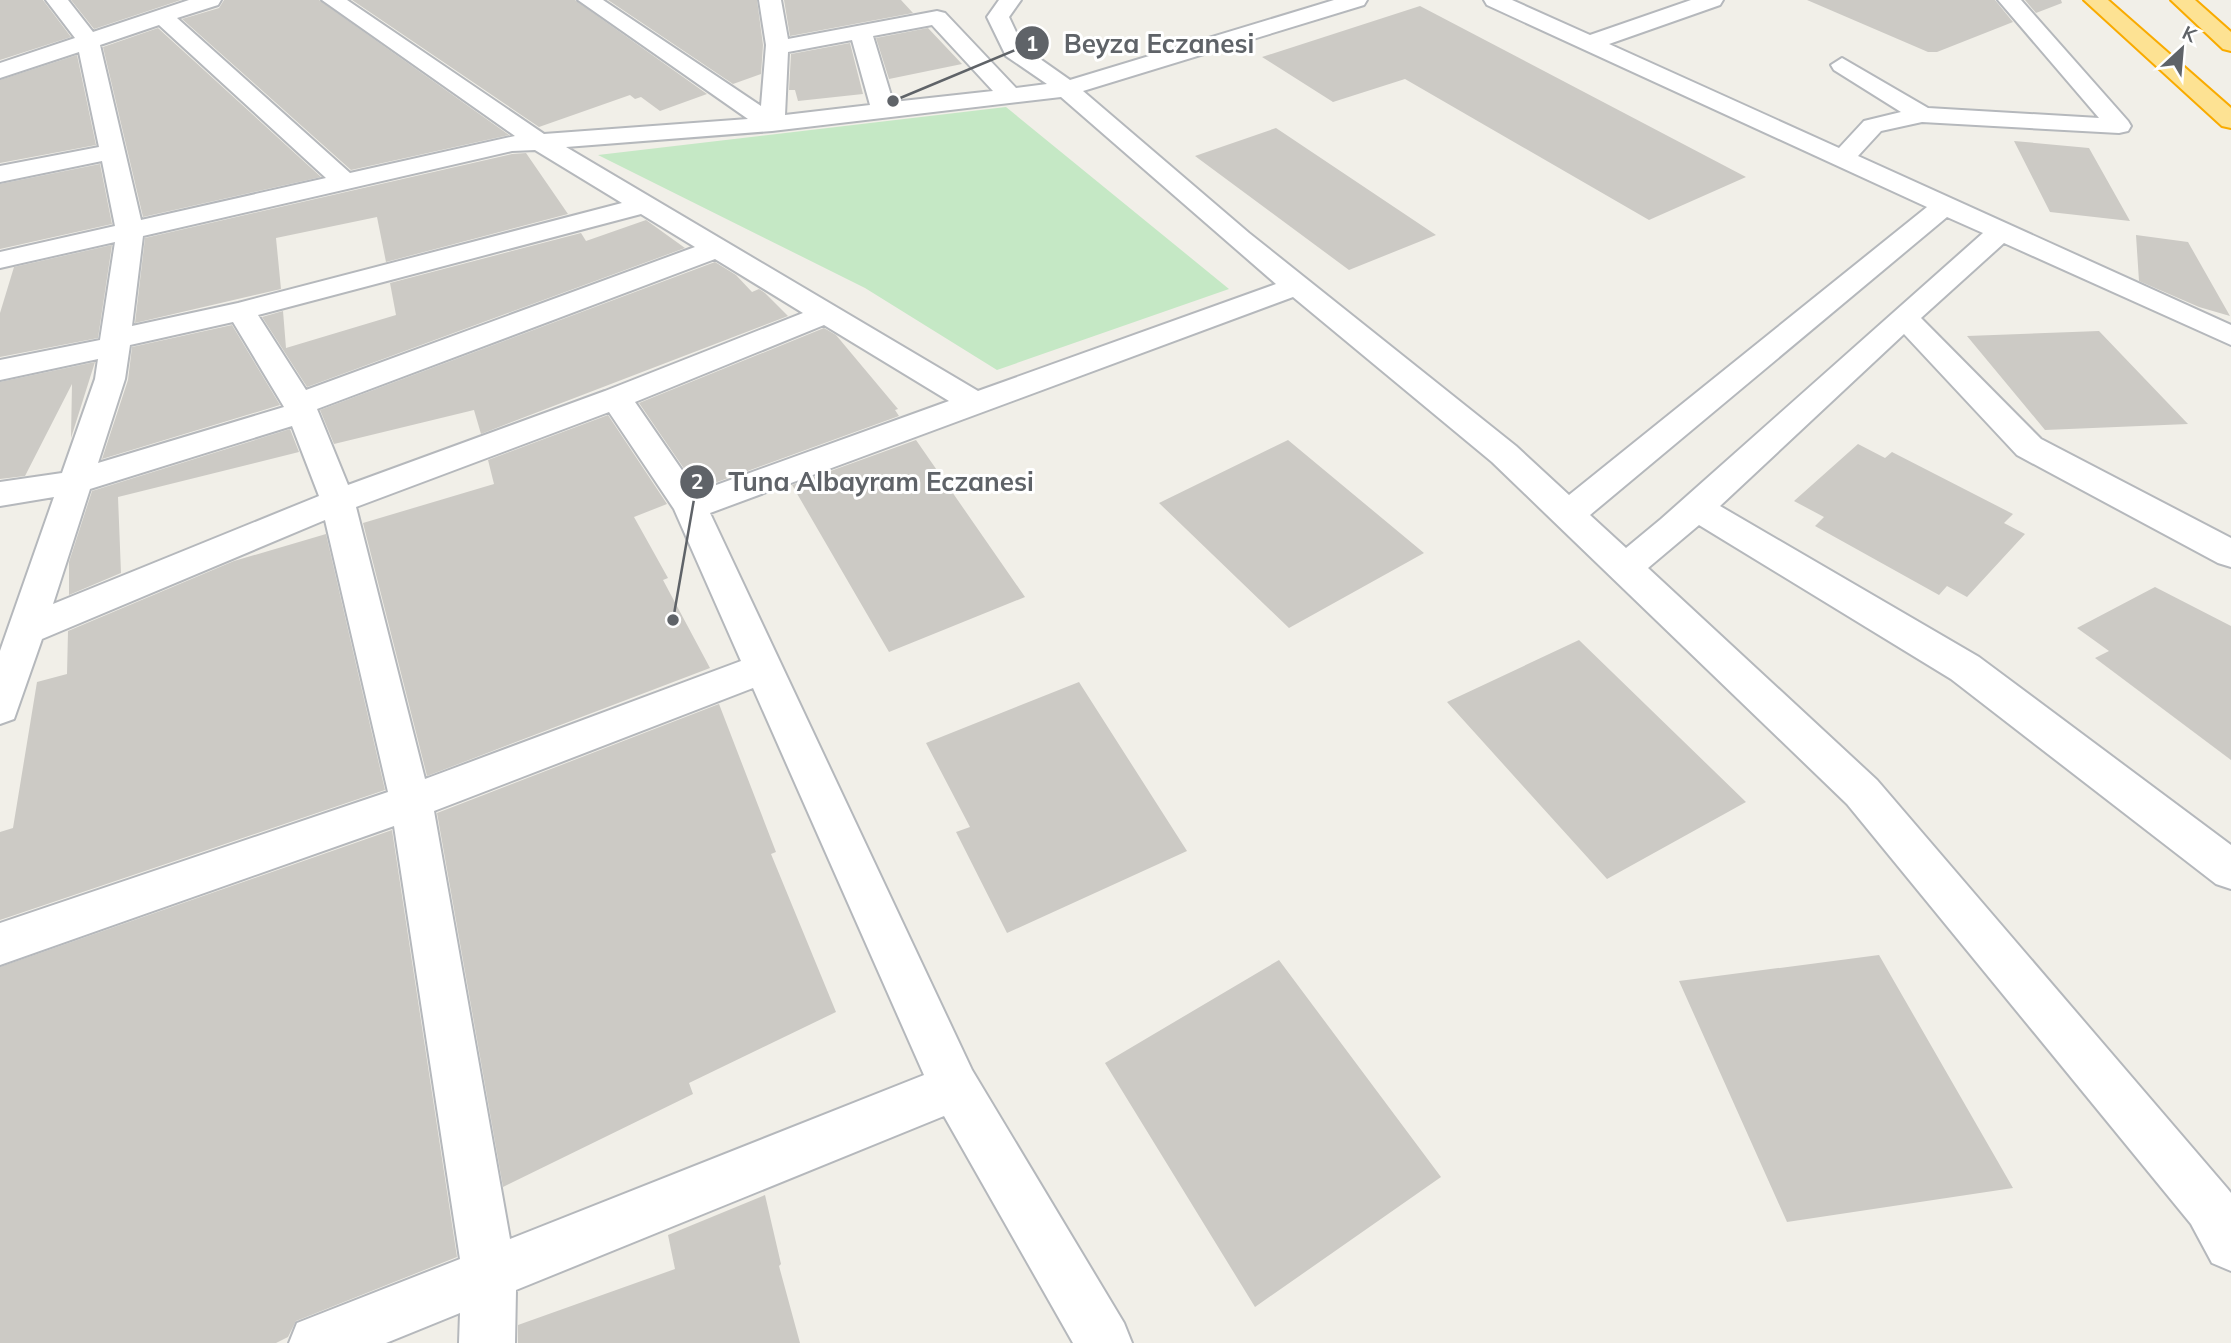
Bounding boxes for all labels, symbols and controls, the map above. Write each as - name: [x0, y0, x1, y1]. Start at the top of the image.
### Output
- north arrow: [2147, 14, 2217, 84]
- callout: Beyza Eczanesi: [1014, 20, 1268, 67]
- text: K: [2179, 20, 2202, 48]
- text: Beyza Eczanesi: [1064, 27, 1254, 60]
- text: 1: [1026, 30, 1038, 56]
- callout: Tuna Albayram Eczanesi: [679, 458, 1048, 505]
- text: Tuna Albayram Eczanesi: [728, 465, 1034, 498]
- text: 2: [691, 468, 703, 494]

